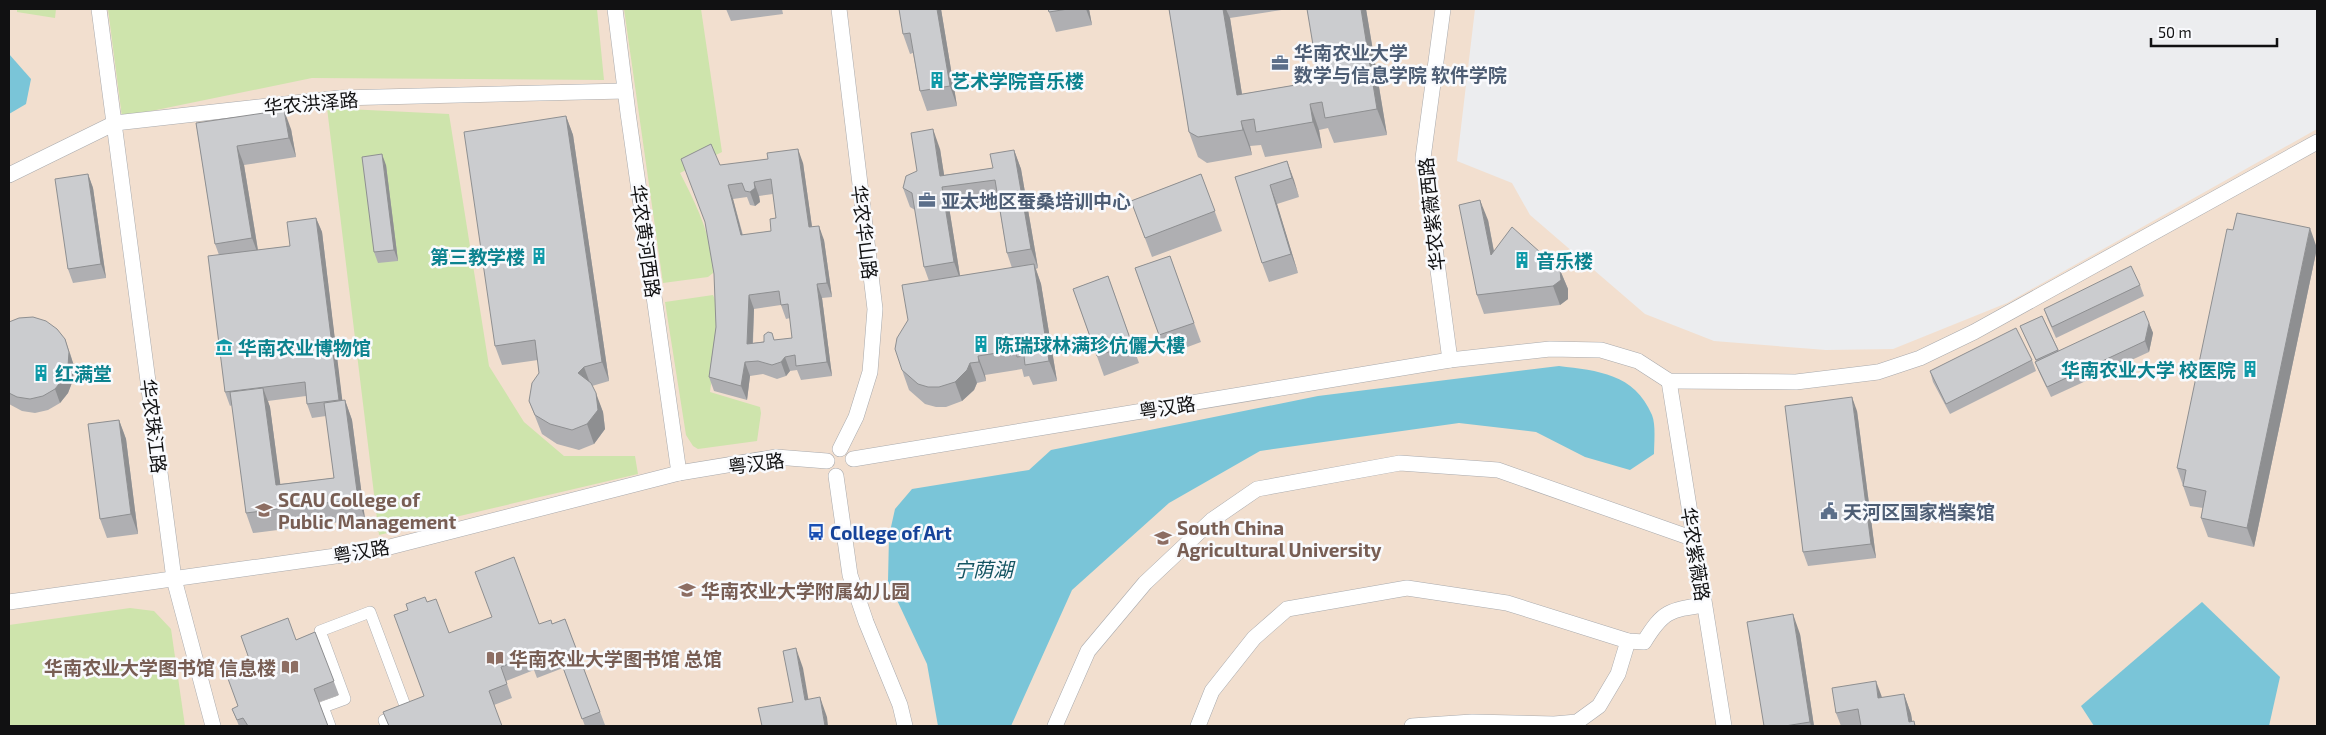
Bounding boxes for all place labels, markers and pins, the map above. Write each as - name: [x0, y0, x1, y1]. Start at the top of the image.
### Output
- place label: 华南农业大学 数学与信息学院 软件学院: [1294, 41, 1507, 86]
- office icon: 华南农业大学 数学与信息学院 软件学院: [1270, 53, 1290, 73]
- place label: 艺术学院音乐楼: [951, 69, 1084, 92]
- building icon: 艺术学院音乐楼: [927, 70, 947, 90]
- place label: 亚太地区蚕桑培训中心: [941, 189, 1131, 212]
- office icon: 亚太地区蚕桑培训中心: [917, 190, 937, 210]
- place label: 第三教学楼: [430, 245, 525, 268]
- building icon: 第三教学楼: [529, 246, 549, 266]
- place label: 音乐楼: [1536, 249, 1593, 272]
- building icon: 音乐楼: [1512, 250, 1532, 270]
- place label: 陈瑞球林满珍伉儷大樓: [995, 333, 1185, 356]
- building icon: 陈瑞球林满珍伉儷大樓: [971, 334, 991, 354]
- place label: 华南农业博物馆: [238, 336, 371, 359]
- museum icon: 华南农业博物馆: [214, 337, 234, 357]
- place label: 华南农业大学 校医院: [2061, 358, 2236, 381]
- building icon: 华南农业大学 校医院: [2240, 359, 2260, 379]
- place label: 红满堂: [55, 362, 112, 385]
- building icon: 红满堂: [31, 363, 51, 383]
- place label: SCAU College of Public Management: [278, 488, 457, 533]
- school or university icon: SCAU College of Public Management: [254, 500, 274, 520]
- place label: 天河区国家档案馆: [1843, 500, 1995, 523]
- public building icon: 天河区国家档案馆: [1819, 501, 1839, 521]
- place label: South China Agricultural University: [1177, 516, 1382, 562]
- place label: College of Art: [830, 521, 952, 544]
- bus stop icon: College of Art: [806, 522, 826, 542]
- school or university icon: South China Agricultural University: [1153, 528, 1173, 548]
- place label: 华南农业大学附属幼儿园: [701, 579, 910, 602]
- school or university icon: 华南农业大学附属幼儿园: [677, 580, 697, 600]
- place label: 华南农业大学图书馆 总馆: [509, 647, 722, 670]
- library icon: 华南农业大学图书馆 总馆: [485, 648, 505, 668]
- place label: 华南农业大学图书馆 信息楼: [44, 656, 276, 679]
- library icon: 华南农业大学图书馆 信息楼: [280, 657, 300, 677]

